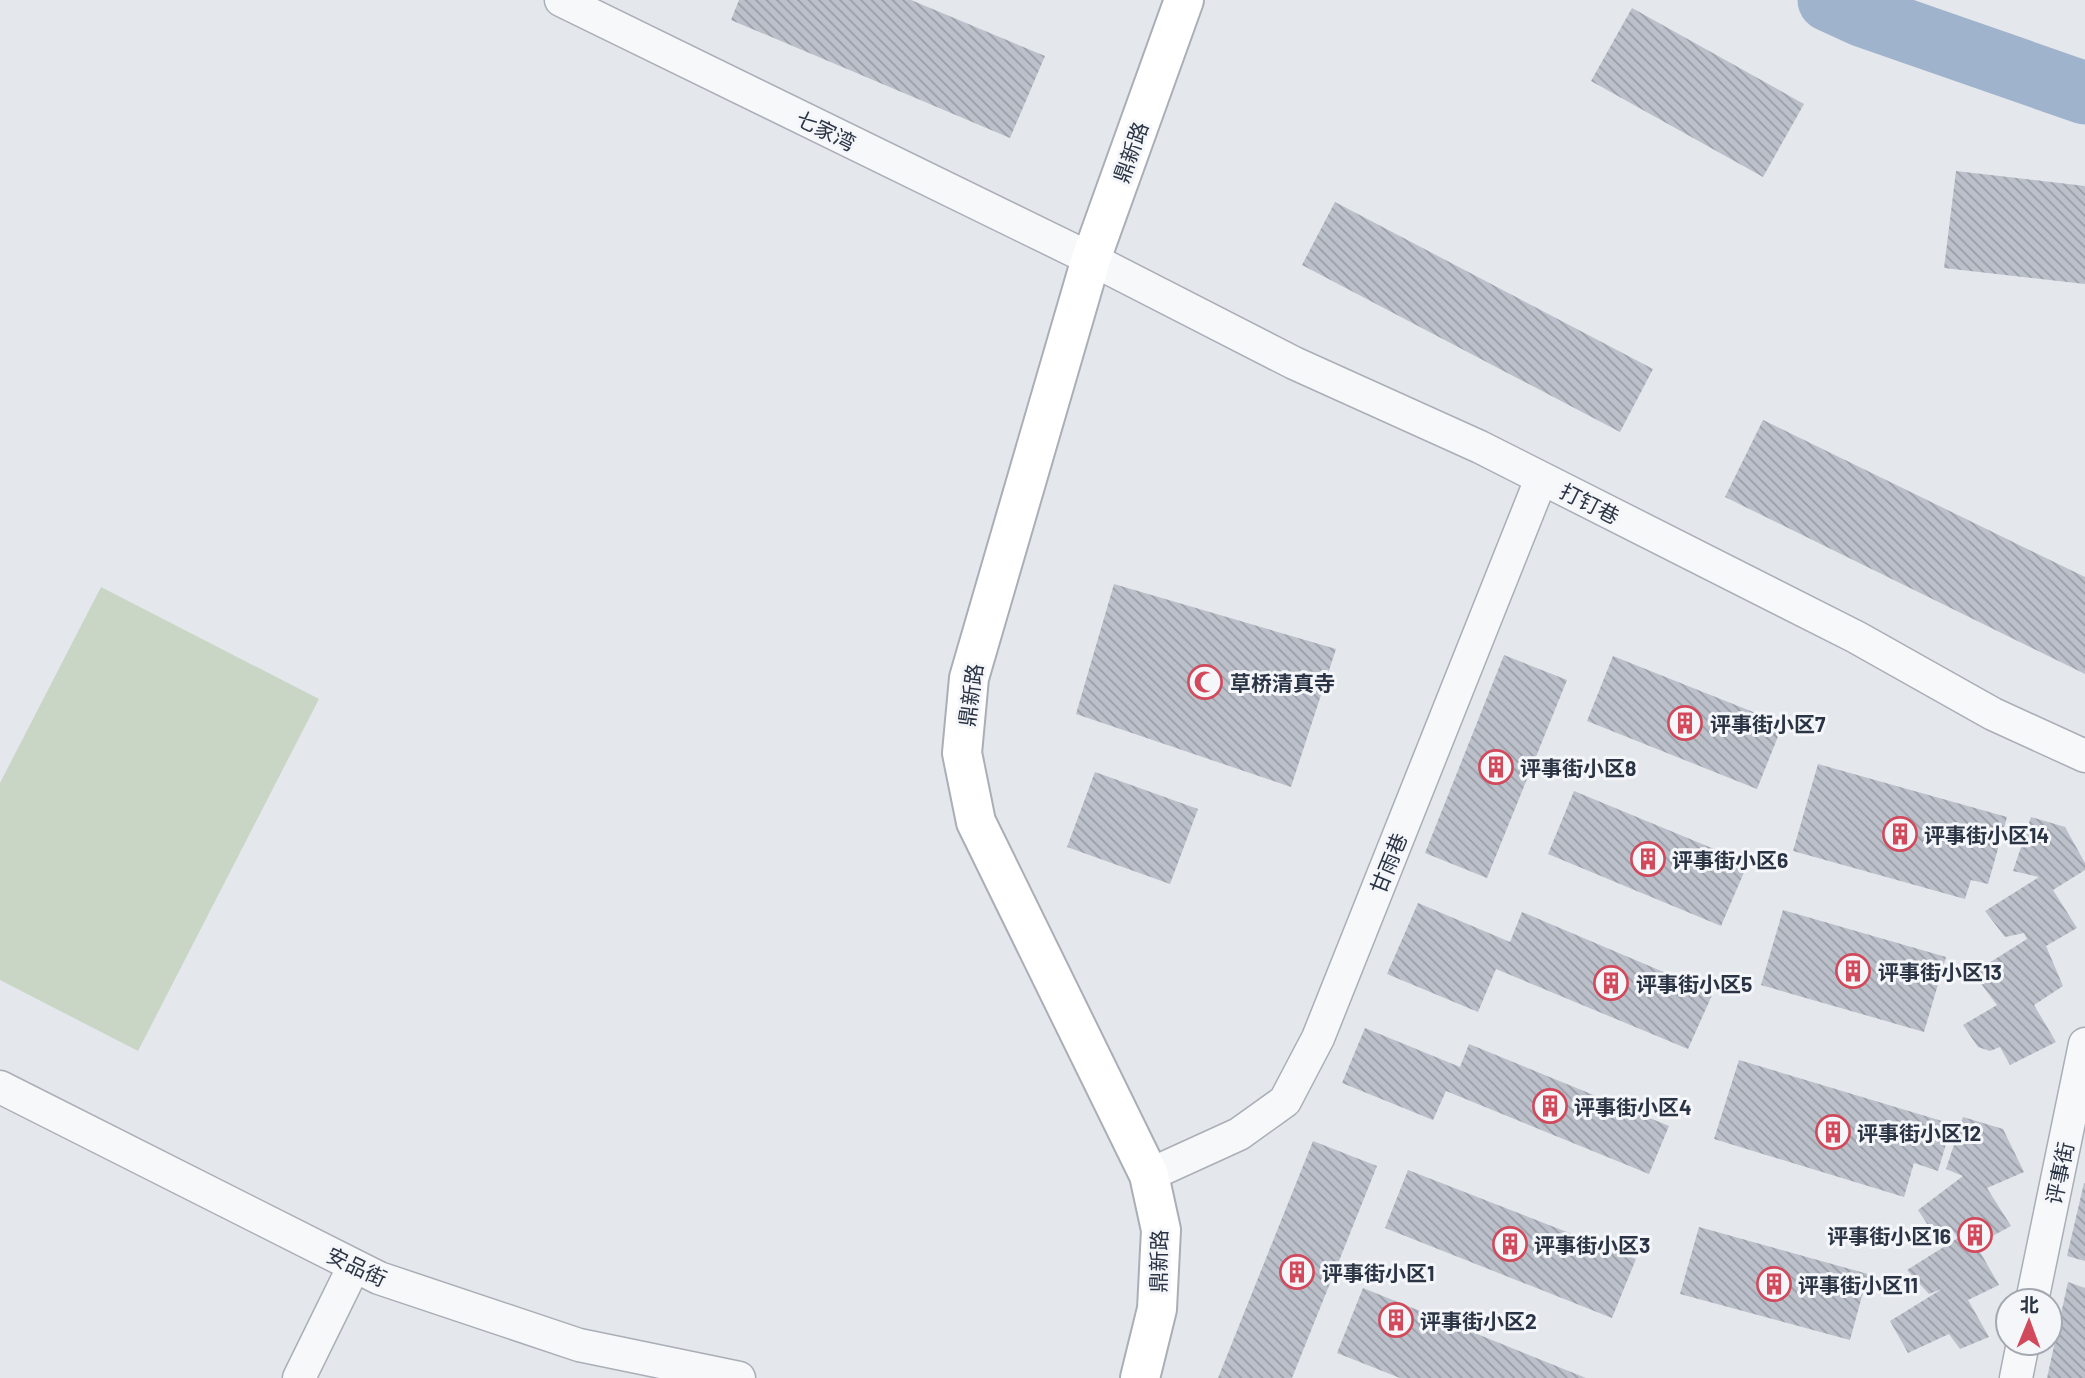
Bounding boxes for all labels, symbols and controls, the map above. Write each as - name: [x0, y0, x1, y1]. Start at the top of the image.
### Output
- street label: 七家湾: [792, 105, 860, 155]
- street label: 鼎新路: [1107, 118, 1153, 186]
- street label: 打钉巷: [1556, 478, 1624, 528]
- street label: 鼎新路: [953, 662, 987, 728]
- mosque icon: 草桥清真寺: [1186, 663, 1224, 701]
- place label: 草桥清真寺: [1230, 670, 1335, 695]
- building icon: 评事街小区7: [1666, 704, 1704, 742]
- place label: 评事街小区7: [1710, 711, 1826, 736]
- building icon: 评事街小区8: [1477, 748, 1515, 786]
- place label: 评事街小区8: [1520, 755, 1636, 780]
- building icon: 评事街小区14: [1881, 815, 1919, 853]
- place label: 评事街小区14: [1924, 822, 2049, 847]
- street label: 甘雨巷: [1365, 829, 1411, 897]
- building icon: 评事街小区6: [1629, 840, 1667, 878]
- place label: 评事街小区6: [1672, 847, 1788, 872]
- building icon: 评事街小区13: [1834, 952, 1872, 990]
- place label: 评事街小区13: [1878, 959, 2002, 984]
- building icon: 评事街小区5: [1592, 964, 1630, 1002]
- place label: 评事街小区5: [1636, 971, 1752, 996]
- building icon: 评事街小区4: [1531, 1087, 1569, 1125]
- place label: 评事街小区4: [1574, 1094, 1692, 1119]
- building icon: 评事街小区12: [1814, 1113, 1852, 1151]
- place label: 评事街小区12: [1857, 1120, 1981, 1145]
- street label: 评事街: [2040, 1140, 2078, 1206]
- building icon: 评事街小区16: [1956, 1216, 1994, 1254]
- place label: 评事街小区16: [1827, 1223, 1951, 1248]
- building icon: 评事街小区3: [1491, 1225, 1529, 1263]
- street label: 鼎新路: [1145, 1229, 1171, 1293]
- place label: 评事街小区3: [1534, 1232, 1650, 1257]
- street label: 安品街: [323, 1241, 391, 1291]
- building icon: 评事街小区1: [1278, 1253, 1316, 1291]
- place label: 评事街小区1: [1322, 1260, 1434, 1285]
- building icon: 评事街小区11: [1755, 1265, 1793, 1303]
- place label: 评事街小区11: [1798, 1272, 1918, 1297]
- north arrow: [1994, 1287, 2064, 1357]
- text: 北: [2020, 1293, 2039, 1316]
- building icon: 评事街小区2: [1377, 1301, 1415, 1339]
- place label: 评事街小区2: [1420, 1308, 1537, 1333]

